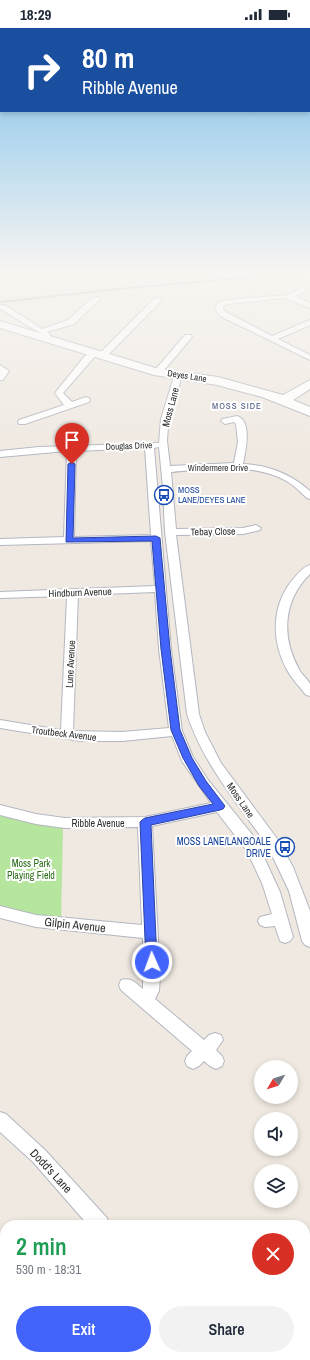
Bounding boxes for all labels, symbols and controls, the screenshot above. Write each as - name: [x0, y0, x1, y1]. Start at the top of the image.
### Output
- text: 18:29: [20, 4, 51, 25]
- text: 80 m: [82, 39, 134, 77]
- icon: right: [16, 44, 68, 96]
- text: Ribble Avenue: [82, 75, 178, 100]
- street label: Deyes Lane: [167, 367, 207, 385]
- street label: Moss Lane: [159, 386, 182, 428]
- district label: MOSS SIDE: [212, 400, 262, 412]
- pin: [55, 423, 89, 464]
- icon: arrive: [61, 429, 83, 451]
- street label: Douglas Drive: [105, 439, 153, 453]
- street label: Windermere Drive: [188, 462, 248, 474]
- bus stop icon: MOSS LANE/DEYES LANE: [153, 484, 175, 506]
- place label: MOSS LANE/DEYES LANE: [178, 484, 246, 506]
- street label: Tebay Close: [190, 525, 236, 538]
- street label: Hindburn Avenue: [48, 585, 112, 600]
- street label: Lune Avenue: [63, 639, 78, 688]
- street label: Troutbeck Avenue: [31, 723, 98, 744]
- street label: Moss Lane: [224, 780, 258, 821]
- street label: Ribble Avenue: [71, 817, 125, 830]
- place label: MOSS LANE/LANGOALE DRIVE: [177, 835, 271, 860]
- bus stop icon: MOSS LANE/LANGOALE DRIVE: [274, 836, 296, 858]
- park label: Moss Park Playing Field: [7, 857, 55, 882]
- street label: Gilpin Avenue: [43, 914, 107, 936]
- position arrow: [131, 941, 173, 983]
- north arrow: [254, 1060, 298, 1104]
- map controls: [254, 1060, 298, 1208]
- button: sound: [254, 1112, 298, 1156]
- street label: Dodd's Lane: [26, 1145, 76, 1197]
- button: layers: [254, 1164, 298, 1208]
- text: 2 min: [16, 1230, 67, 1262]
- button: close: [252, 1233, 294, 1275]
- text: 530 m · 18:31: [16, 1261, 81, 1278]
- button: Exit: [16, 1306, 151, 1352]
- button: Share: [159, 1306, 294, 1352]

